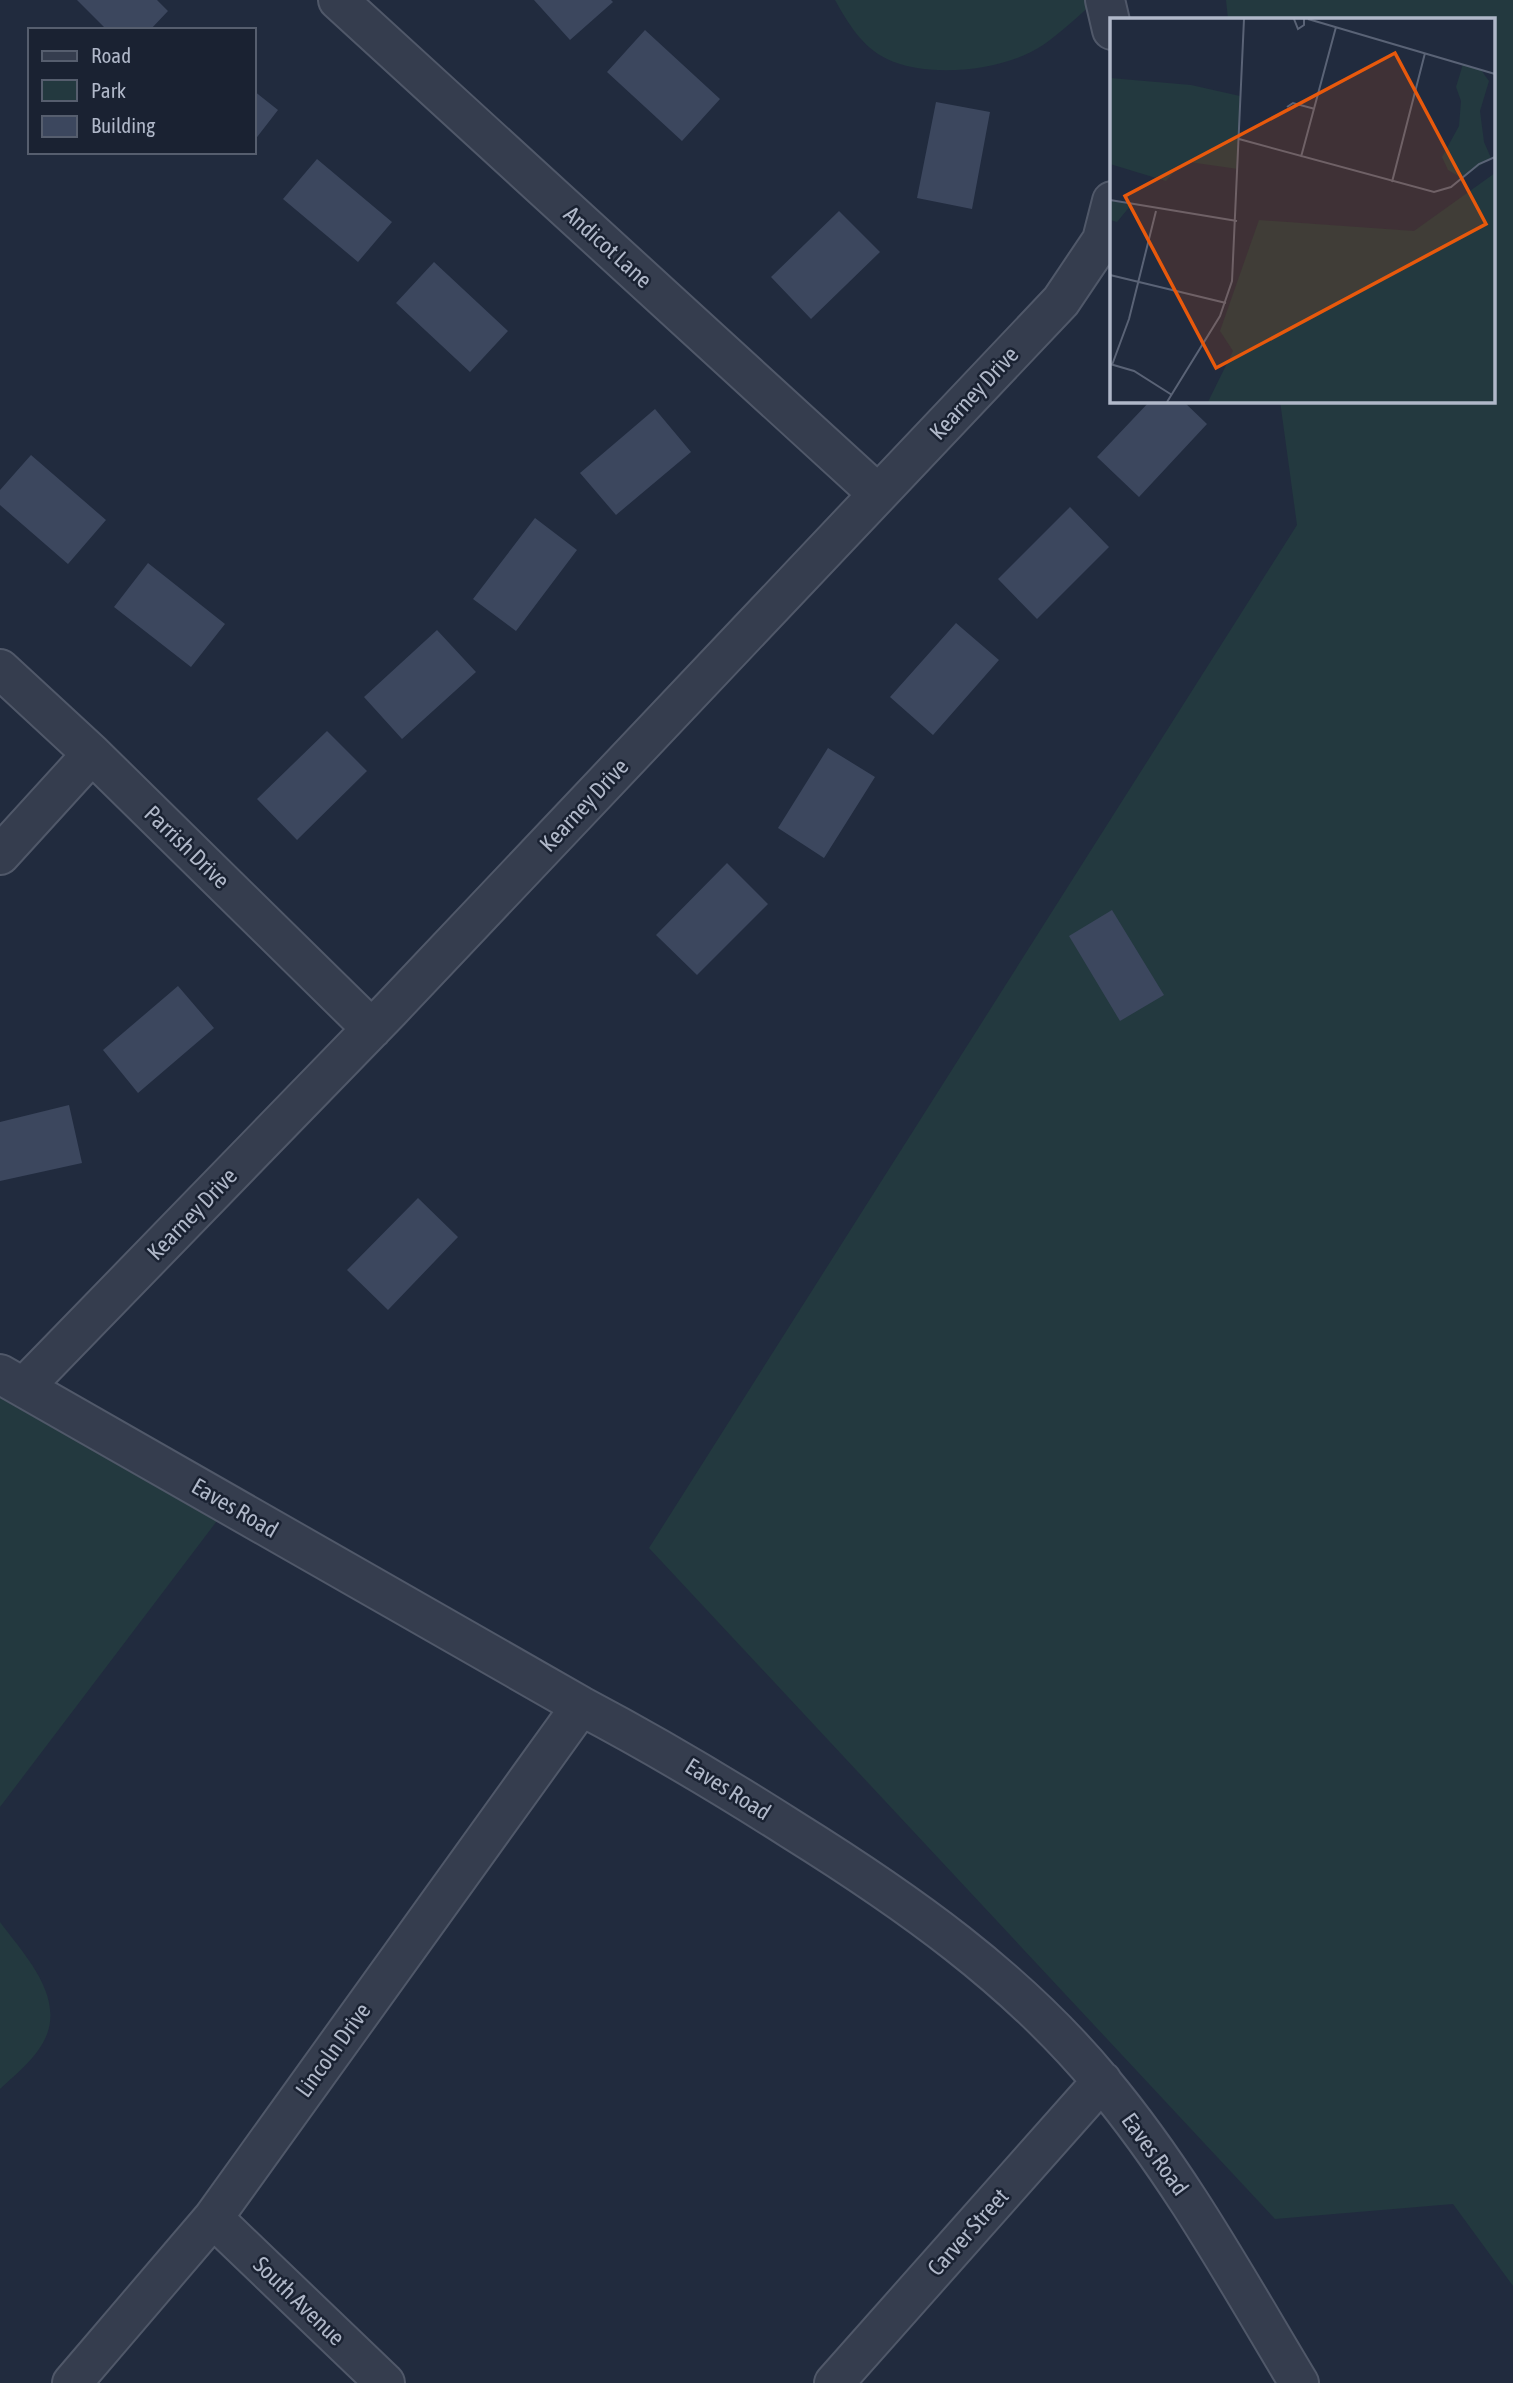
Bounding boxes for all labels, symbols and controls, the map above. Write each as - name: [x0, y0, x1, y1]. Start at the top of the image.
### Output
- inset map: [1110, 18, 1496, 402]
- legend: [28, 28, 256, 154]
- text: Road: [91, 43, 131, 67]
- text: Park: [91, 78, 126, 102]
- text: Building: [91, 113, 155, 137]
- street label: Andicot Lane: [559, 201, 657, 293]
- street label: Kearney Drive: [924, 341, 1024, 445]
- street label: Kearney Drive: [534, 753, 634, 857]
- street label: Parrish Drive: [139, 800, 235, 894]
- street label: Kearney Drive: [142, 1163, 242, 1265]
- street label: Eaves Road: [187, 1473, 283, 1543]
- street label: Eaves Road: [681, 1753, 775, 1825]
- street label: Lincoln Drive: [290, 1998, 376, 2102]
- street label: Eaves Road: [1116, 2108, 1194, 2200]
- street label: Carver Street: [922, 2183, 1014, 2281]
- street label: South Avenue: [248, 2251, 350, 2351]

